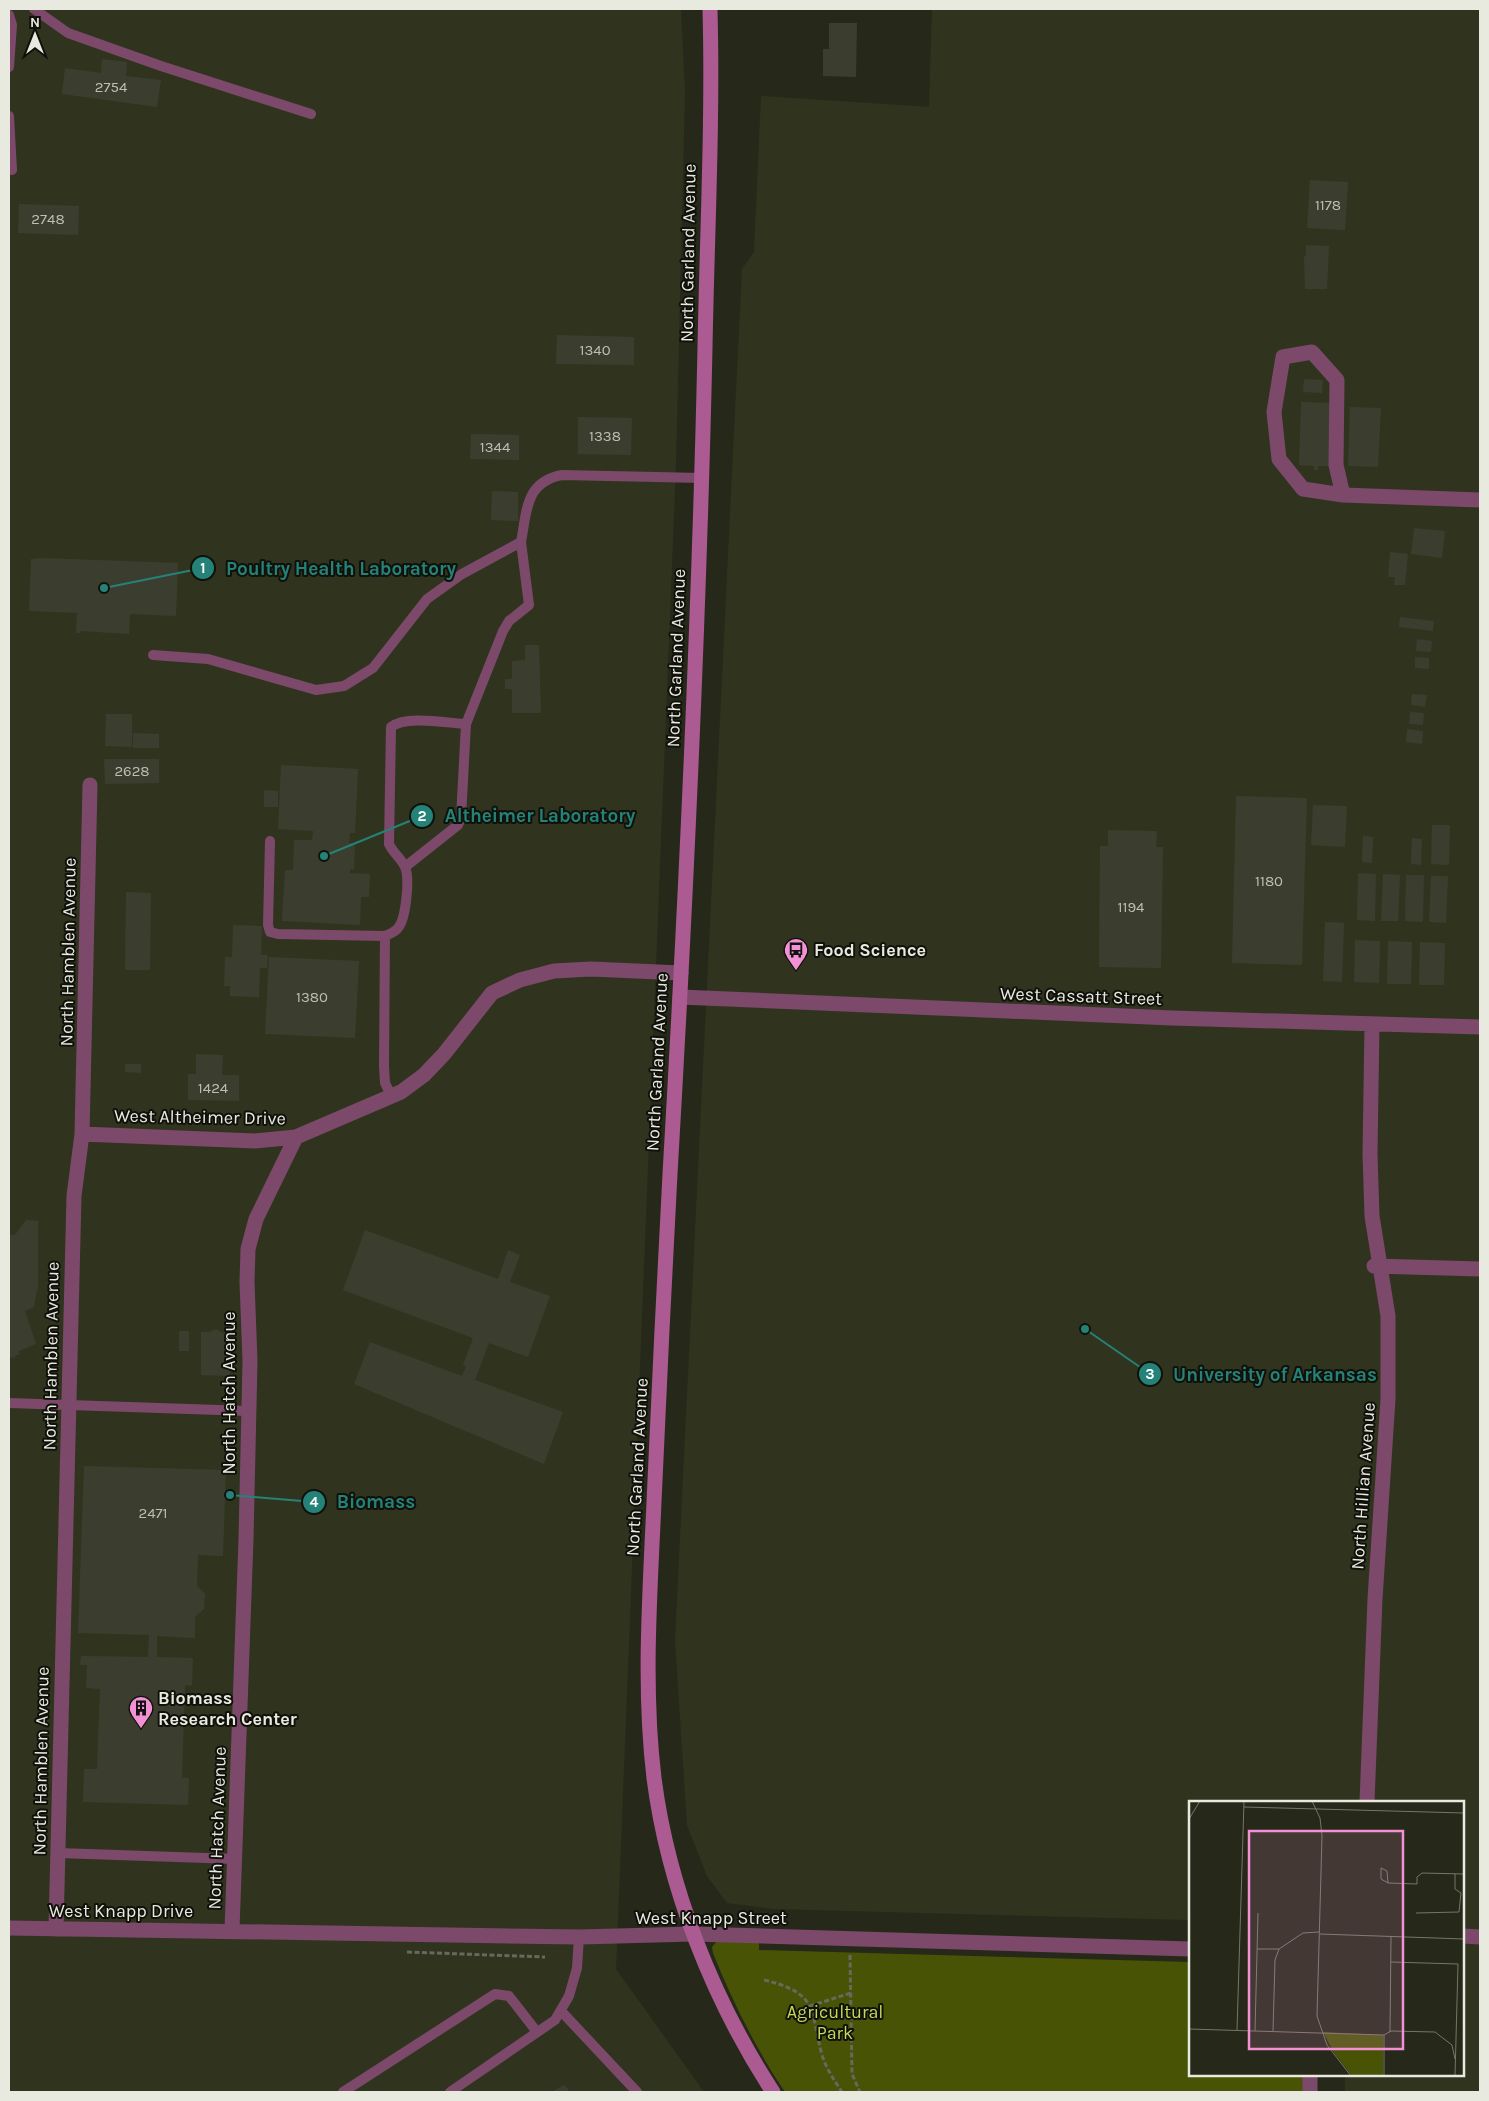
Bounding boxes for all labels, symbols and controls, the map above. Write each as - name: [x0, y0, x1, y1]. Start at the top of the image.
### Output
- north arrow: [10, 10, 60, 60]
- text: N: [30, 14, 40, 31]
- house number: 2754: [95, 78, 128, 96]
- street label: North Garland Avenue: [675, 164, 701, 342]
- house number: 1178: [1315, 196, 1341, 214]
- house number: 2748: [31, 210, 65, 228]
- house number: 1340: [579, 341, 611, 359]
- house number: 1338: [589, 427, 621, 445]
- house number: 1344: [480, 438, 511, 456]
- callout: Poultry Health Laboratory: [191, 551, 466, 585]
- text: Poultry Health Laboratory: [226, 558, 456, 580]
- text: 1: [200, 559, 206, 577]
- street label: North Garland Avenue: [662, 568, 690, 748]
- house number: 2628: [114, 762, 150, 780]
- callout: Altheimer Laboratory: [410, 799, 645, 833]
- text: Altheimer Laboratory: [445, 805, 636, 827]
- text: 2: [417, 807, 427, 825]
- street label: North Hamblen Avenue: [55, 857, 81, 1047]
- house number: 1180: [1255, 872, 1283, 890]
- house number: 1194: [1118, 898, 1145, 916]
- bus stop icon: Food Science: [783, 937, 809, 971]
- place label: Food Science: [814, 939, 926, 961]
- street label: North Garland Avenue: [641, 972, 673, 1152]
- street label: West Cassatt Street: [1000, 982, 1163, 1010]
- house number: 1380: [296, 988, 328, 1006]
- house number: 1424: [198, 1079, 229, 1097]
- street label: West Altheimer Drive: [114, 1105, 286, 1129]
- street label: North Hamblen Avenue: [38, 1261, 64, 1451]
- street label: North Hatch Avenue: [218, 1312, 240, 1474]
- callout: University of Arkansas: [1138, 1357, 1387, 1391]
- text: University of Arkansas: [1173, 1364, 1377, 1386]
- text: 3: [1145, 1365, 1155, 1383]
- street label: North Garland Avenue: [621, 1377, 653, 1557]
- street label: North Hillian Avenue: [1346, 1402, 1380, 1570]
- callout: Biomass: [302, 1485, 425, 1519]
- text: Biomass: [337, 1491, 415, 1513]
- text: 4: [310, 1493, 319, 1511]
- house number: 2471: [138, 1504, 168, 1522]
- street label: North Hamblen Avenue: [28, 1666, 54, 1856]
- place label: Biomass Research Center: [158, 1687, 297, 1730]
- building icon: Biomass Research Center: [128, 1695, 154, 1729]
- street label: North Hatch Avenue: [203, 1746, 231, 1910]
- inset map: [1189, 1801, 1464, 2076]
- street label: West Knapp Drive: [49, 1900, 193, 1922]
- street label: West Knapp Street: [635, 1907, 787, 1929]
- park label: Agricultural Park: [787, 2001, 883, 2044]

